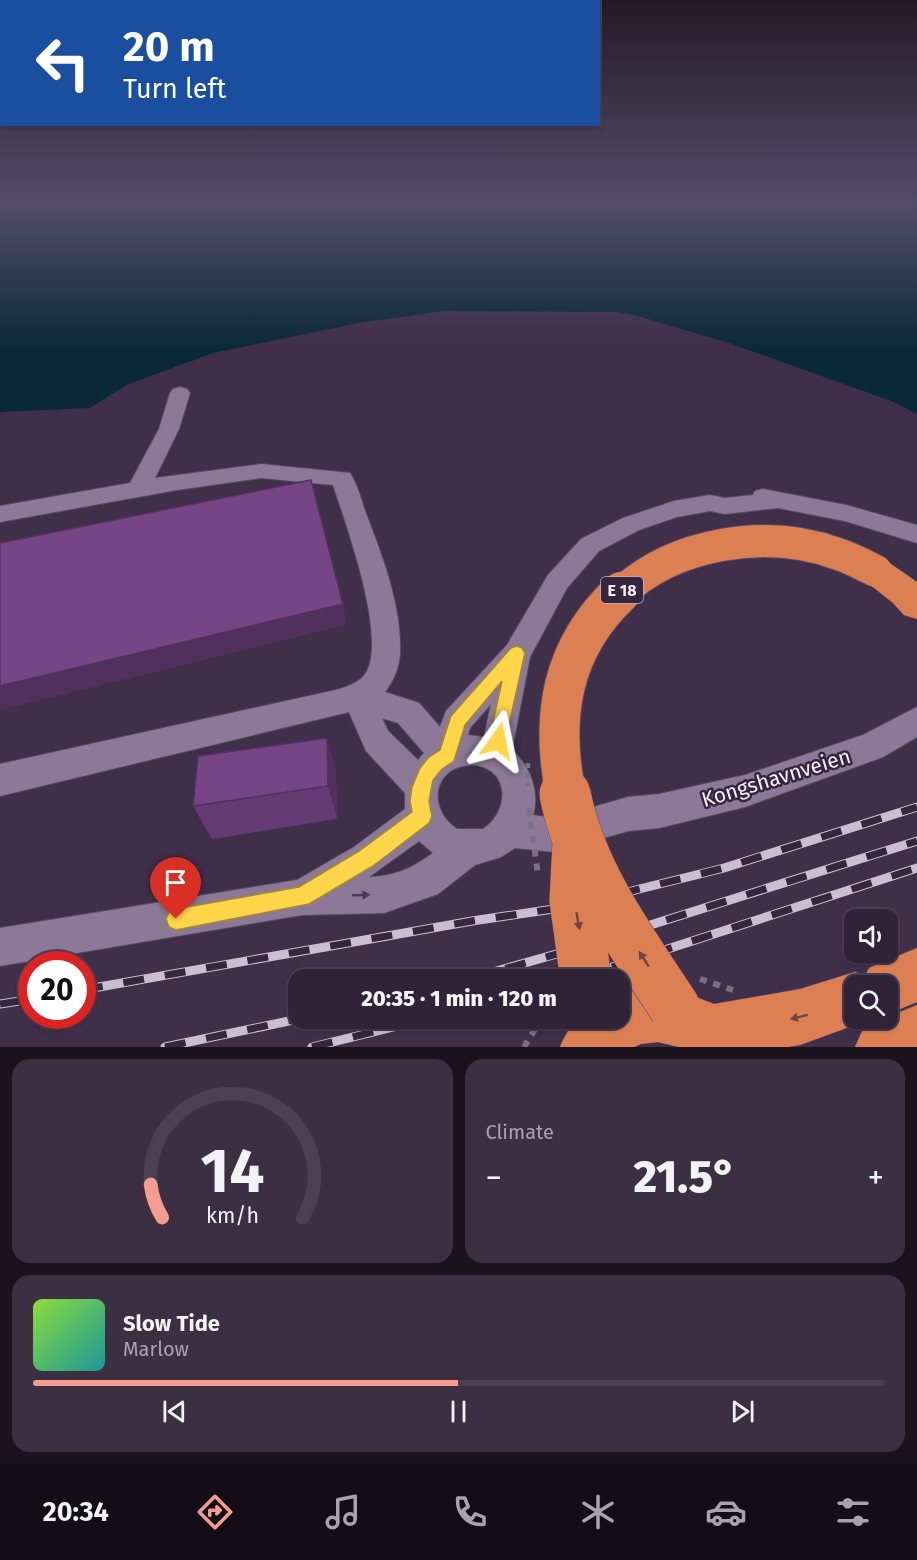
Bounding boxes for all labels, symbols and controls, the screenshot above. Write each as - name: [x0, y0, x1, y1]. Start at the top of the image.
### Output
- text: 20 m: [123, 22, 215, 72]
- icon: left: [24, 24, 102, 102]
- text: Turn left: [123, 73, 226, 105]
- road number: E 18: [601, 577, 643, 603]
- position arrow: [466, 709, 530, 773]
- street label: Kongshavnveien: [698, 743, 854, 813]
- pin: [150, 857, 201, 919]
- icon: arrive: [159, 866, 192, 899]
- one-way arrow: [351, 891, 370, 900]
- map controls: [844, 909, 898, 1029]
- button: sound: [844, 909, 898, 963]
- one-way arrow: [574, 911, 583, 930]
- speed limit sign: 20: [18, 951, 96, 1029]
- one-way arrow: [638, 951, 649, 967]
- button: search: [844, 975, 898, 1029]
- text: 20:35 · 1 min · 120 m: [361, 985, 557, 1012]
- one-way arrow: [790, 1012, 808, 1022]
- text: Climate: [486, 1120, 554, 1144]
- text: 14: [200, 1134, 264, 1209]
- text: 21.5°: [633, 1150, 736, 1204]
- text: −: [486, 1158, 502, 1198]
- text: +: [868, 1158, 884, 1198]
- text: km/h: [206, 1203, 259, 1229]
- text: Slow Tide: [123, 1310, 220, 1337]
- text: Marlow: [123, 1337, 189, 1361]
- icon: previous: [158, 1395, 191, 1428]
- icon: pause: [442, 1395, 475, 1428]
- icon: next: [726, 1395, 759, 1428]
- icon: directions: [194, 1491, 236, 1533]
- icon: music: [322, 1491, 364, 1533]
- icon: phone: [449, 1491, 491, 1533]
- icon: climate: [577, 1491, 619, 1533]
- icon: car: [705, 1491, 747, 1533]
- icon: filters: [832, 1491, 874, 1533]
- text: 20:34: [43, 1496, 109, 1528]

